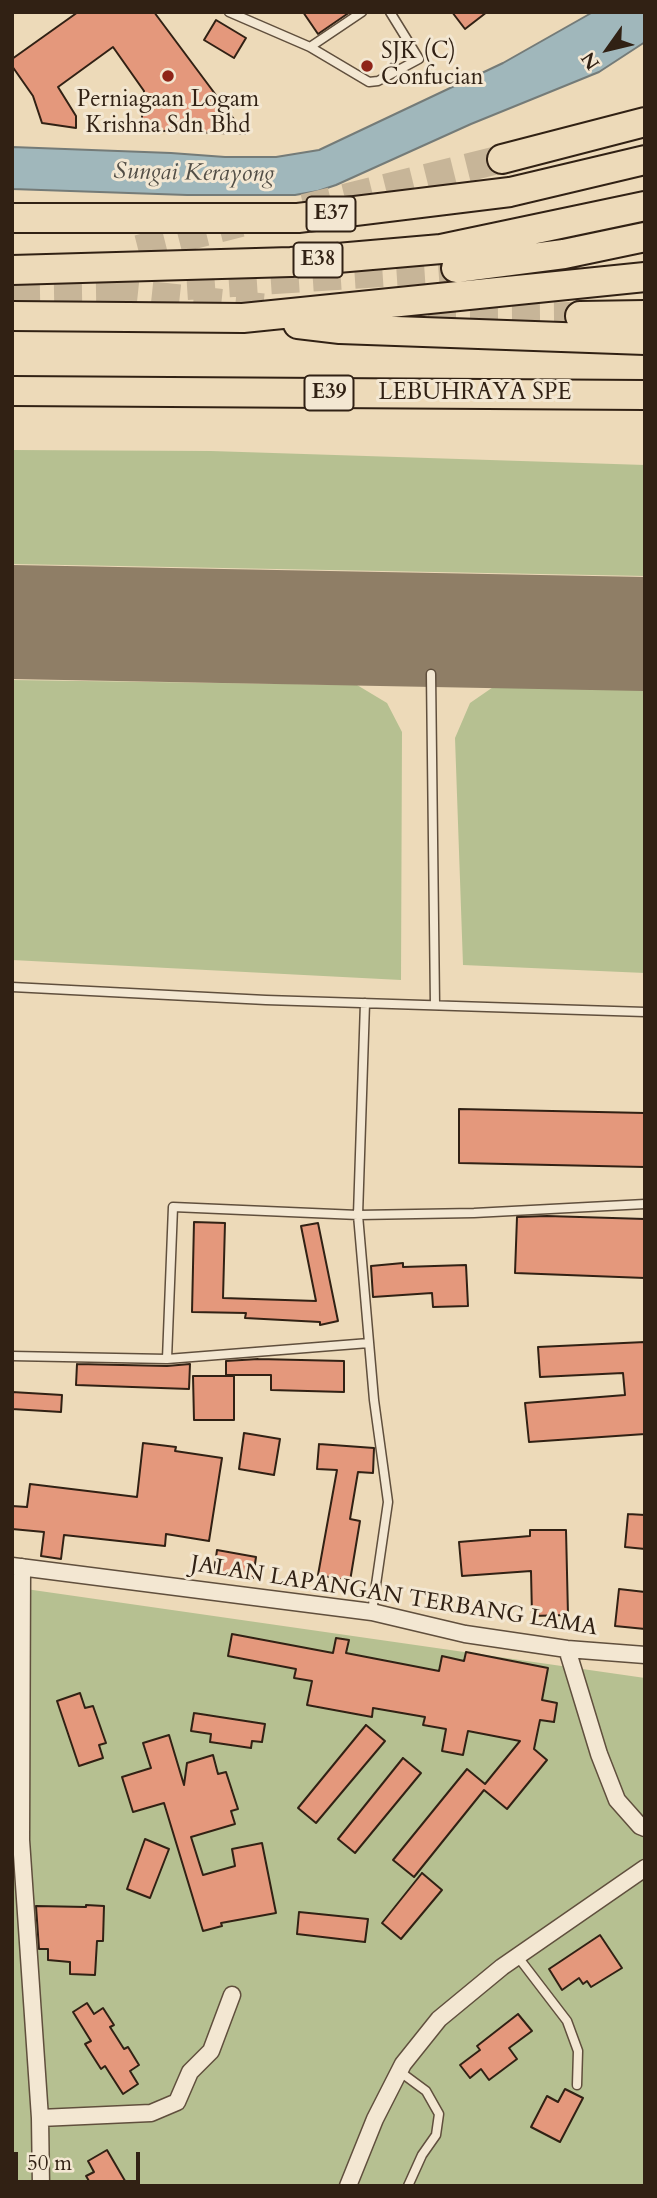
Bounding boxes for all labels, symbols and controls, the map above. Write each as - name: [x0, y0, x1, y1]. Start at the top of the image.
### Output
- north arrow: [573, 14, 643, 84]
- place label: SJK (C) Confucian: [381, 39, 484, 93]
- text: N: [575, 47, 606, 75]
- marker: SJK (C) Confucian: [359, 58, 375, 74]
- marker: Perniagaan Logam Krishna Sdn Bhd: [160, 68, 176, 84]
- place label: Perniagaan Logam Krishna Sdn Bhd: [77, 87, 259, 141]
- water label: Sungai Kerayong: [113, 158, 275, 190]
- road number: E37: [306, 196, 356, 232]
- road number: E38: [294, 243, 342, 278]
- road number: E39: [304, 376, 354, 410]
- street label: LEBUHRAYA SPE: [378, 380, 572, 408]
- street label: JALAN LAPANGAN TERBANG LAMA: [189, 1551, 599, 1643]
- scale bar: [18, 2138, 144, 2182]
- text: 50 m: [27, 2149, 72, 2178]

